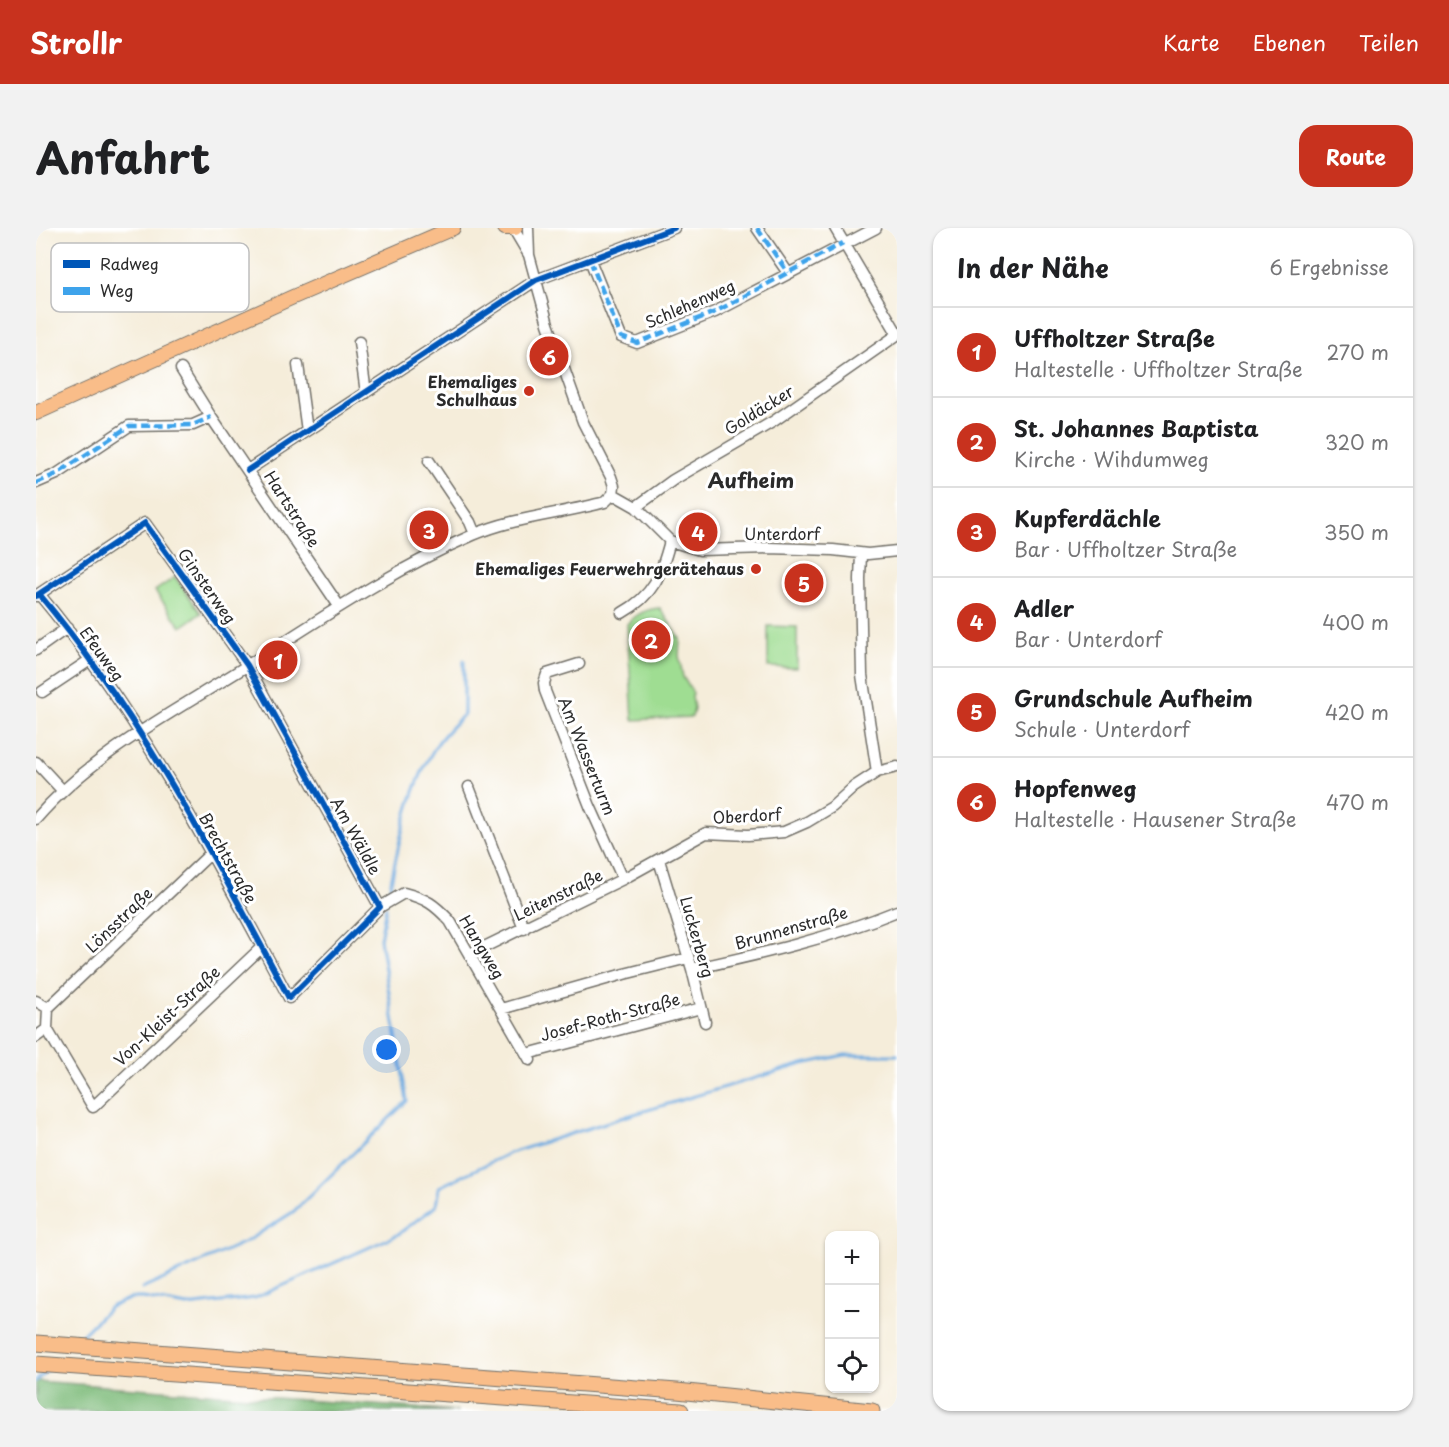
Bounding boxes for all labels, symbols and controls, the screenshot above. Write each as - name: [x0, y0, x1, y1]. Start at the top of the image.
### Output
- text: Strollr: [30, 21, 122, 64]
- text: Karte: [1163, 26, 1220, 58]
- text: Ebenen: [1253, 26, 1326, 58]
- text: Teilen: [1359, 26, 1419, 58]
- text: Anfahrt: [36, 125, 210, 188]
- button: Route: [1299, 125, 1413, 187]
- legend: [51, 243, 249, 312]
- text: In der Nähe: [957, 248, 1109, 287]
- text: Radweg: [100, 251, 159, 275]
- text: 6 Ergebnisse: [1269, 252, 1389, 282]
- street label: Schlehenweg: [641, 273, 738, 334]
- text: Weg: [100, 278, 133, 302]
- text: Uffholtzer Straße: [1014, 321, 1215, 354]
- pin: 6: [530, 334, 568, 378]
- text: 1: [972, 337, 981, 367]
- text: 270 m: [1326, 337, 1389, 367]
- text: Haltestelle · Uffholtzer Straße: [1014, 354, 1303, 384]
- place label: Ehemaliges Schulhaus: [428, 369, 517, 411]
- street label: Goldäcker: [719, 378, 798, 440]
- marker: Ehemaliges Schulhaus: [522, 384, 536, 398]
- text: St. Johannes Baptista: [1014, 411, 1259, 444]
- text: 2: [969, 427, 984, 457]
- text: 320 m: [1325, 427, 1389, 457]
- text: Kirche · Wihdumweg: [1014, 444, 1209, 474]
- street label: Hartstraße: [259, 465, 327, 552]
- district label: Aufheim: [708, 465, 794, 495]
- text: Kupferdächle: [1014, 501, 1161, 534]
- pin: 3: [410, 508, 448, 552]
- pin: 4: [678, 510, 718, 554]
- text: 3: [970, 517, 983, 547]
- text: 350 m: [1324, 517, 1389, 547]
- street label: Unterdorf: [744, 521, 822, 545]
- text: Bar · Uffholtzer Straße: [1014, 534, 1237, 564]
- street label: Ginsterweg: [173, 543, 243, 628]
- place label: Ehemaliges Feuerwehrgerätehaus: [475, 556, 744, 580]
- pin: 5: [784, 560, 824, 606]
- marker: Ehemaliges Feuerwehrgerätehaus: [749, 562, 763, 576]
- text: Adler: [1014, 591, 1074, 624]
- text: 4: [970, 607, 983, 637]
- text: 400 m: [1322, 607, 1389, 637]
- pin: 2: [632, 618, 670, 662]
- street label: Efeuweg: [75, 621, 131, 686]
- text: Bar · Unterdorf: [1014, 624, 1162, 654]
- pin: 1: [258, 638, 298, 682]
- text: Grundschule Aufheim: [1014, 681, 1253, 714]
- street label: Am Wasserturm: [553, 693, 623, 818]
- text: 5: [970, 697, 983, 727]
- text: 420 m: [1325, 697, 1389, 727]
- text: Schule · Unterdorf: [1014, 714, 1190, 744]
- text: Hopfenweg: [1014, 771, 1137, 804]
- text: 6: [969, 787, 984, 817]
- text: 470 m: [1326, 787, 1389, 817]
- street label: Am Wäldle: [326, 792, 388, 879]
- street label: Oberdorf: [712, 801, 784, 829]
- text: Haltestelle · Hausener Straße: [1014, 804, 1296, 834]
- street label: Brechtstraße: [194, 808, 264, 907]
- street label: Leitenstraße: [509, 862, 606, 926]
- street label: Lönsstraße: [79, 881, 157, 958]
- street label: Luckerberg: [675, 893, 721, 980]
- street label: Brunnenstraße: [731, 899, 850, 955]
- street label: Hangweg: [454, 910, 512, 983]
- street label: Von-Kleist-Straße: [108, 960, 225, 1071]
- street label: Josef-Roth-Straße: [537, 986, 682, 1046]
- your location: [372, 1035, 401, 1064]
- map controls: [825, 1231, 879, 1393]
- button: +: [825, 1231, 879, 1285]
- button: −: [825, 1285, 879, 1339]
- button: locate: [825, 1339, 879, 1393]

